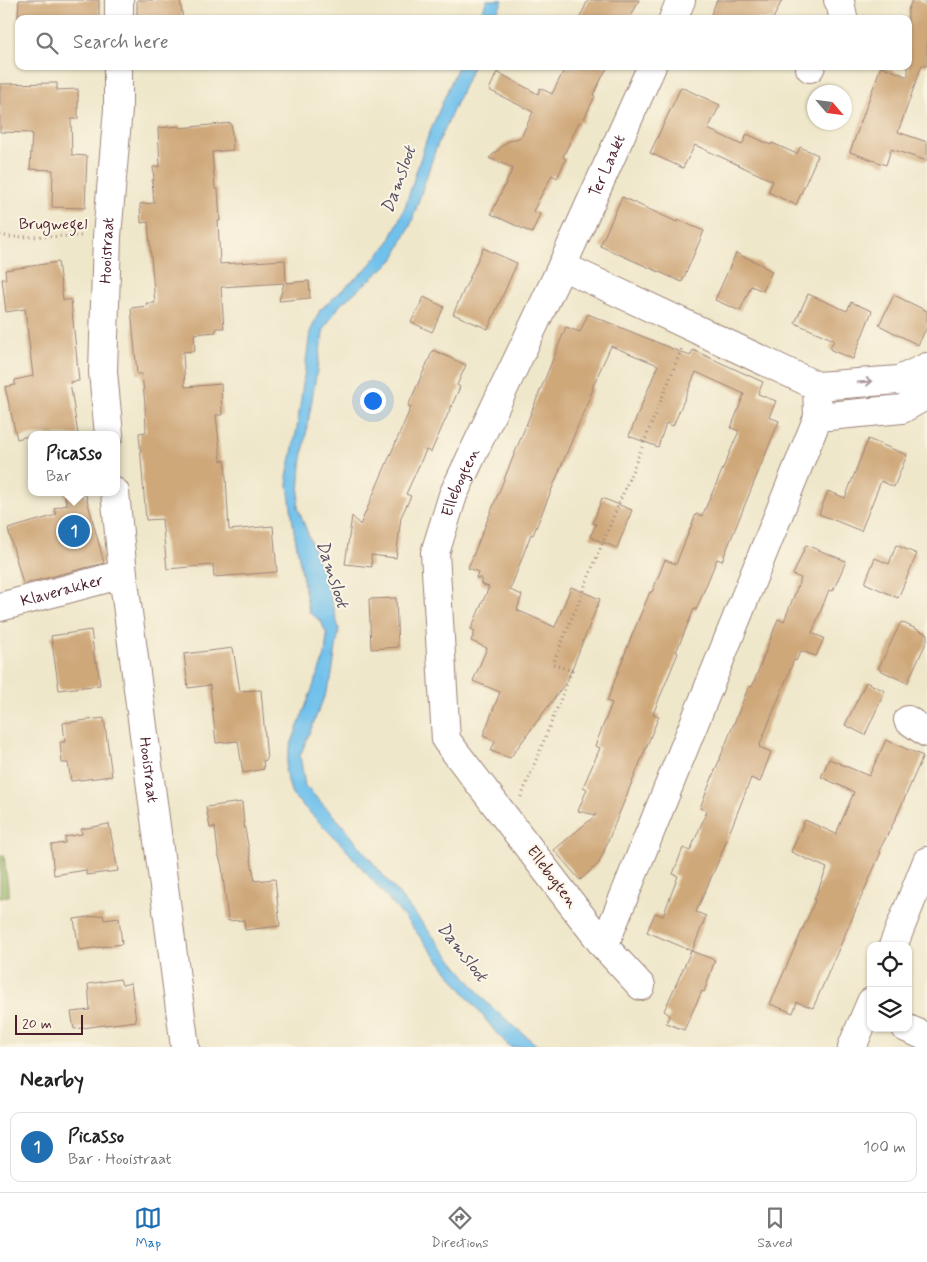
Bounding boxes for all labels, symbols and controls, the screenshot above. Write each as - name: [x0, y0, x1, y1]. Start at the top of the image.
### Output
- search box: [15, 15, 912, 70]
- icon: search: [33, 29, 61, 57]
- text: Search here: [73, 30, 169, 55]
- north arrow: [807, 85, 852, 130]
- street label: Ter Laakt: [584, 131, 630, 200]
- water label: Damsloot: [376, 141, 423, 217]
- street label: Brugwegel: [19, 214, 87, 236]
- street label: Hooistraat: [95, 216, 119, 284]
- one-way arrow: [857, 377, 873, 387]
- your location: [360, 388, 386, 414]
- popup: [28, 431, 120, 496]
- text: Picasso: [46, 441, 102, 466]
- street label: Ellebogten: [436, 444, 485, 519]
- text: Bar: [46, 466, 71, 487]
- pin: 1: [58, 512, 90, 550]
- water label: Damsloot: [310, 537, 355, 613]
- street label: Klaverakker: [18, 569, 106, 612]
- street label: Hooistraat: [134, 736, 163, 804]
- street label: Ellebogten: [522, 842, 583, 913]
- water label: Damsloot: [431, 917, 494, 989]
- map controls: [867, 942, 912, 1032]
- button: locate: [867, 942, 912, 987]
- button: layers: [867, 987, 912, 1032]
- scale bar: [15, 1012, 82, 1035]
- text: 20 m: [22, 1015, 52, 1033]
- text: Nearby: [20, 1066, 84, 1094]
- text: Picasso: [68, 1124, 124, 1149]
- text: 1: [33, 1137, 41, 1158]
- text: 100 m: [863, 1137, 906, 1158]
- text: Bar · Hooistraat: [68, 1149, 172, 1170]
- tab: Map: [134, 1204, 162, 1252]
- tab: Directions: [431, 1204, 489, 1252]
- tab: Saved: [757, 1204, 793, 1252]

